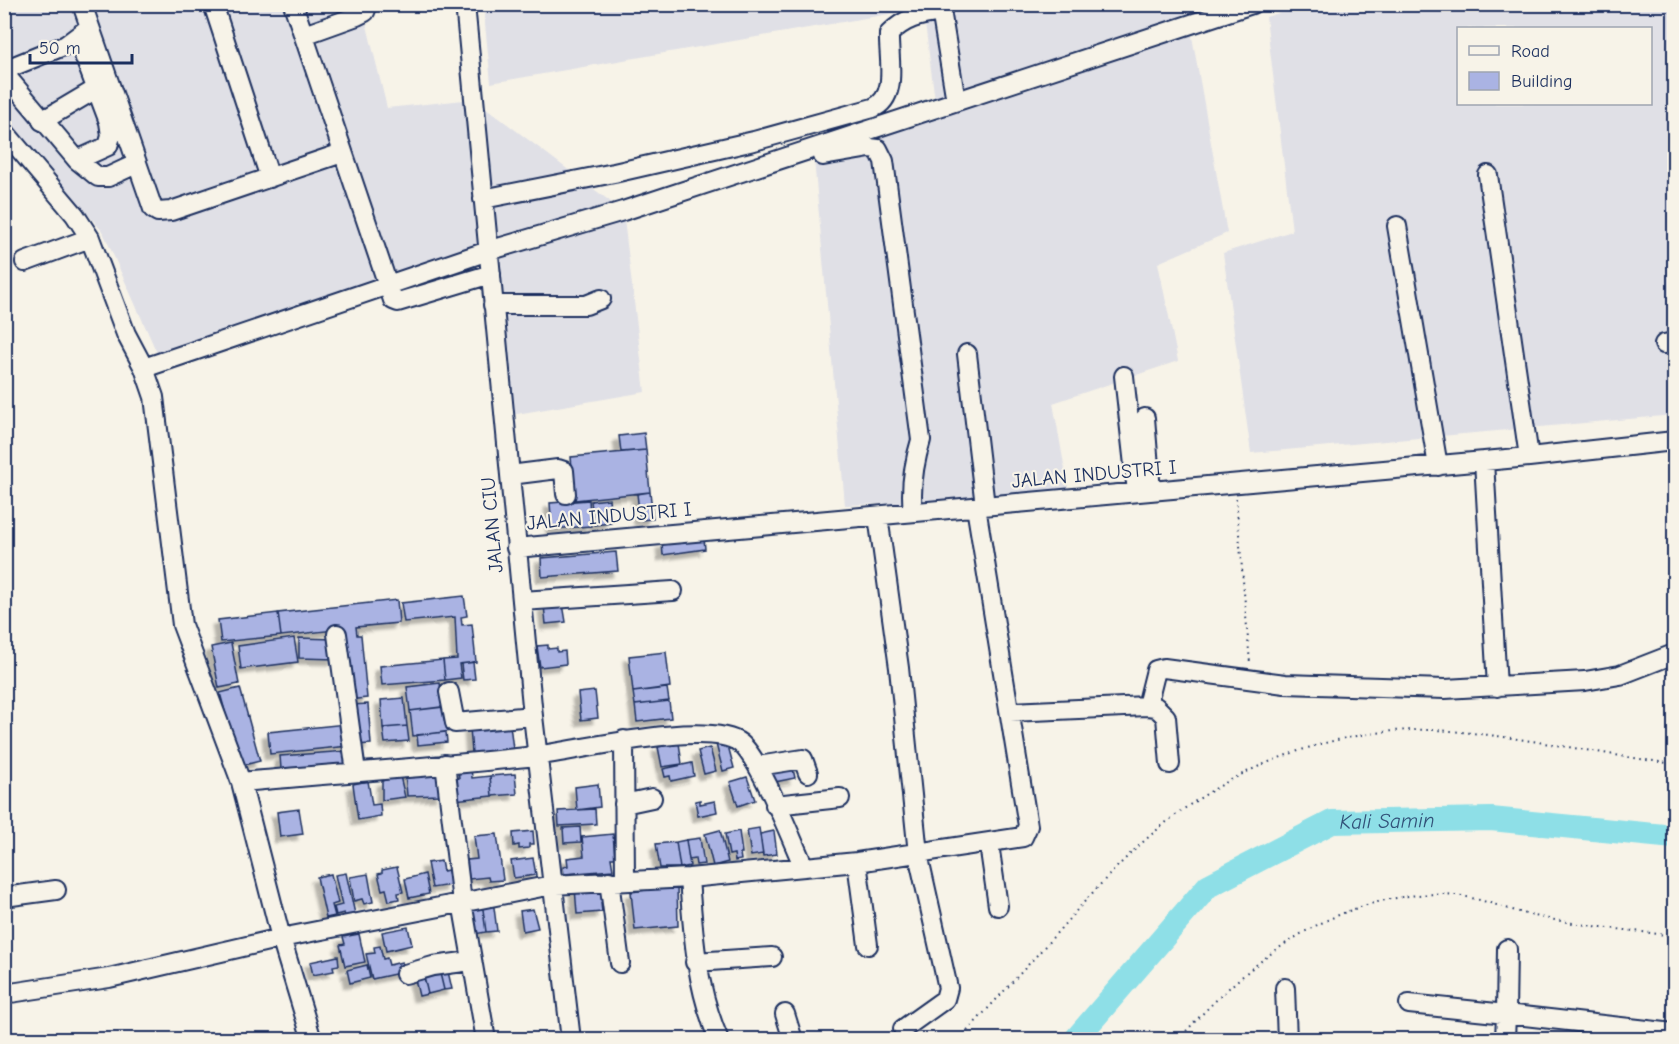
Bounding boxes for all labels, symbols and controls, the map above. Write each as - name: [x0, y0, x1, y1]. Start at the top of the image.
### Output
- scale bar: [30, 27, 132, 65]
- legend: [1457, 27, 1652, 105]
- text: 50 m: [39, 38, 81, 59]
- text: Road: [1511, 41, 1550, 62]
- text: Building: [1511, 71, 1573, 92]
- street label: JALAN INDUSTRI I: [1011, 455, 1178, 493]
- street label: JALAN CIU: [476, 476, 508, 574]
- street label: JALAN INDUSTRI I: [526, 497, 693, 535]
- water label: Kali Samin: [1339, 808, 1435, 834]

